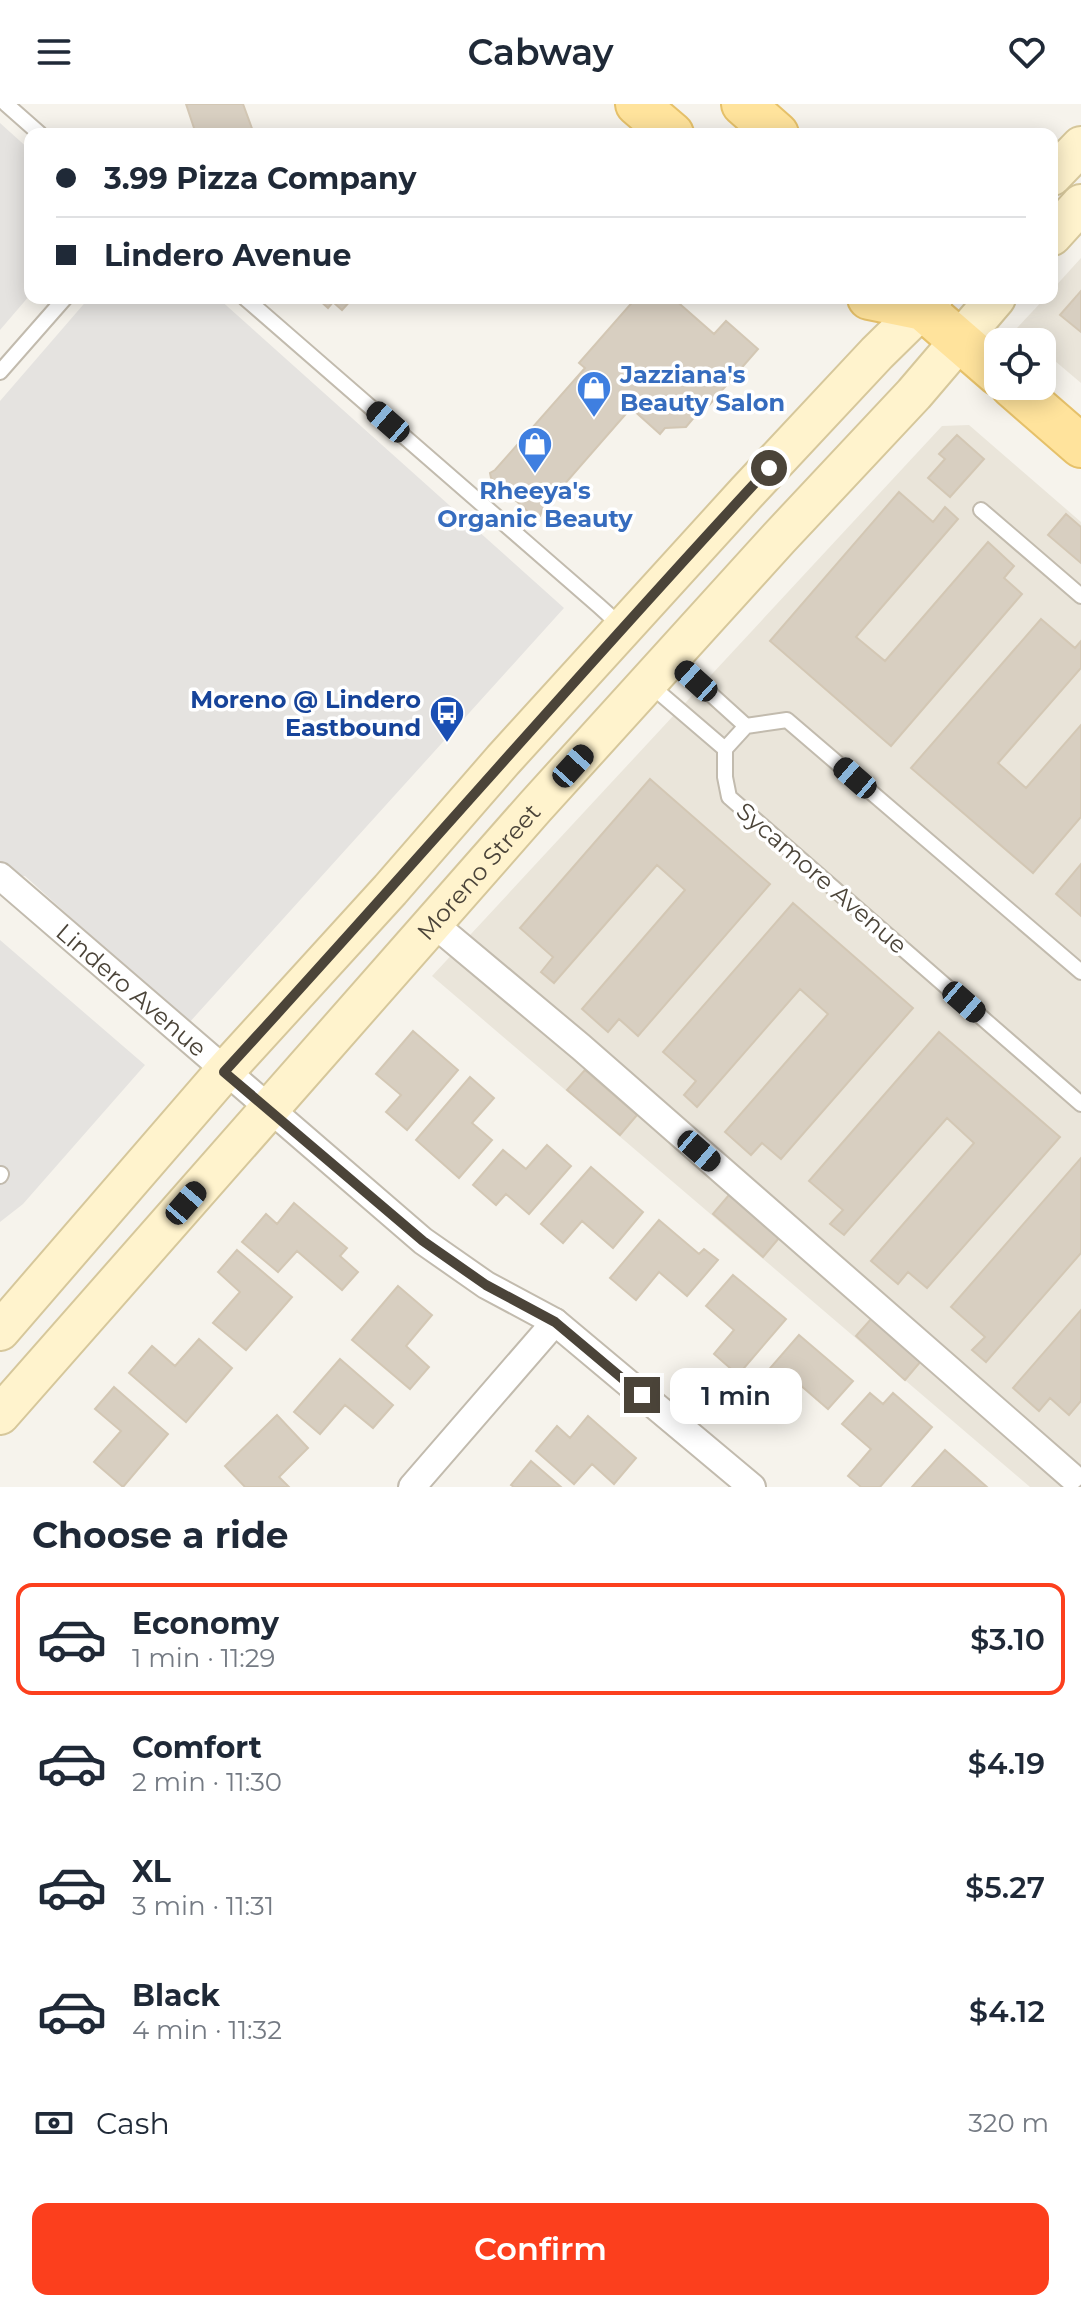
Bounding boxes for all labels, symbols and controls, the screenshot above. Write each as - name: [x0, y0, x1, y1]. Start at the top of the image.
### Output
- icon: menu: [32, 30, 76, 74]
- text: Cabway: [467, 30, 614, 74]
- icon: heart: [1005, 30, 1049, 74]
- text: 3.99 Pizza Company: [104, 160, 417, 197]
- text: Lindero Avenue: [104, 237, 351, 274]
- map controls: [984, 328, 1056, 400]
- button: locate: [984, 328, 1056, 400]
- place label: Jazziana's Beauty Salon: [619, 360, 785, 417]
- shop icon: Jazziana's Beauty Salon: [575, 369, 613, 419]
- car: [362, 397, 414, 447]
- shop icon: Rheeya's Organic Beauty: [516, 425, 554, 475]
- route start: [751, 450, 787, 486]
- place label: Rheeya's Organic Beauty: [437, 476, 633, 533]
- car: [670, 656, 722, 706]
- place label: Moreno @ Lindero Eastbound: [190, 685, 421, 742]
- bus stop icon: Moreno @ Lindero Eastbound: [428, 694, 466, 744]
- car: [548, 740, 598, 792]
- car: [829, 753, 881, 803]
- street label: Sycamore Avenue: [731, 796, 913, 960]
- street label: Moreno Street: [411, 797, 546, 946]
- street label: Lindero Avenue: [51, 917, 213, 1062]
- car: [938, 977, 990, 1027]
- car: [673, 1126, 725, 1176]
- car: [161, 1177, 211, 1229]
- callout: 1 min: [670, 1367, 802, 1423]
- route end: [624, 1377, 660, 1413]
- text: 1 min: [701, 1380, 771, 1412]
- text: Choose a ride: [32, 1513, 289, 1557]
- icon: car: [36, 1603, 108, 1675]
- text: Economy: [132, 1605, 279, 1642]
- text: $3.10: [970, 1621, 1045, 1658]
- text: 1 min · 11:29: [132, 1642, 275, 1674]
- icon: car: [36, 1727, 108, 1799]
- text: Comfort: [132, 1729, 262, 1766]
- text: $4.19: [968, 1745, 1045, 1782]
- text: 2 min · 11:30: [132, 1766, 282, 1798]
- icon: car: [36, 1851, 108, 1923]
- text: XL: [132, 1853, 171, 1890]
- text: $5.27: [965, 1869, 1045, 1906]
- text: 3 min · 11:31: [132, 1890, 274, 1922]
- icon: car: [36, 1975, 108, 2047]
- text: Black: [132, 1977, 220, 2014]
- text: $4.12: [969, 1993, 1045, 2030]
- text: 4 min · 11:32: [132, 2014, 282, 2046]
- icon: cash: [32, 2101, 76, 2145]
- text: Cash: [96, 2105, 170, 2142]
- text: 320 m: [968, 2107, 1049, 2139]
- button: Confirm: [32, 2203, 1049, 2295]

